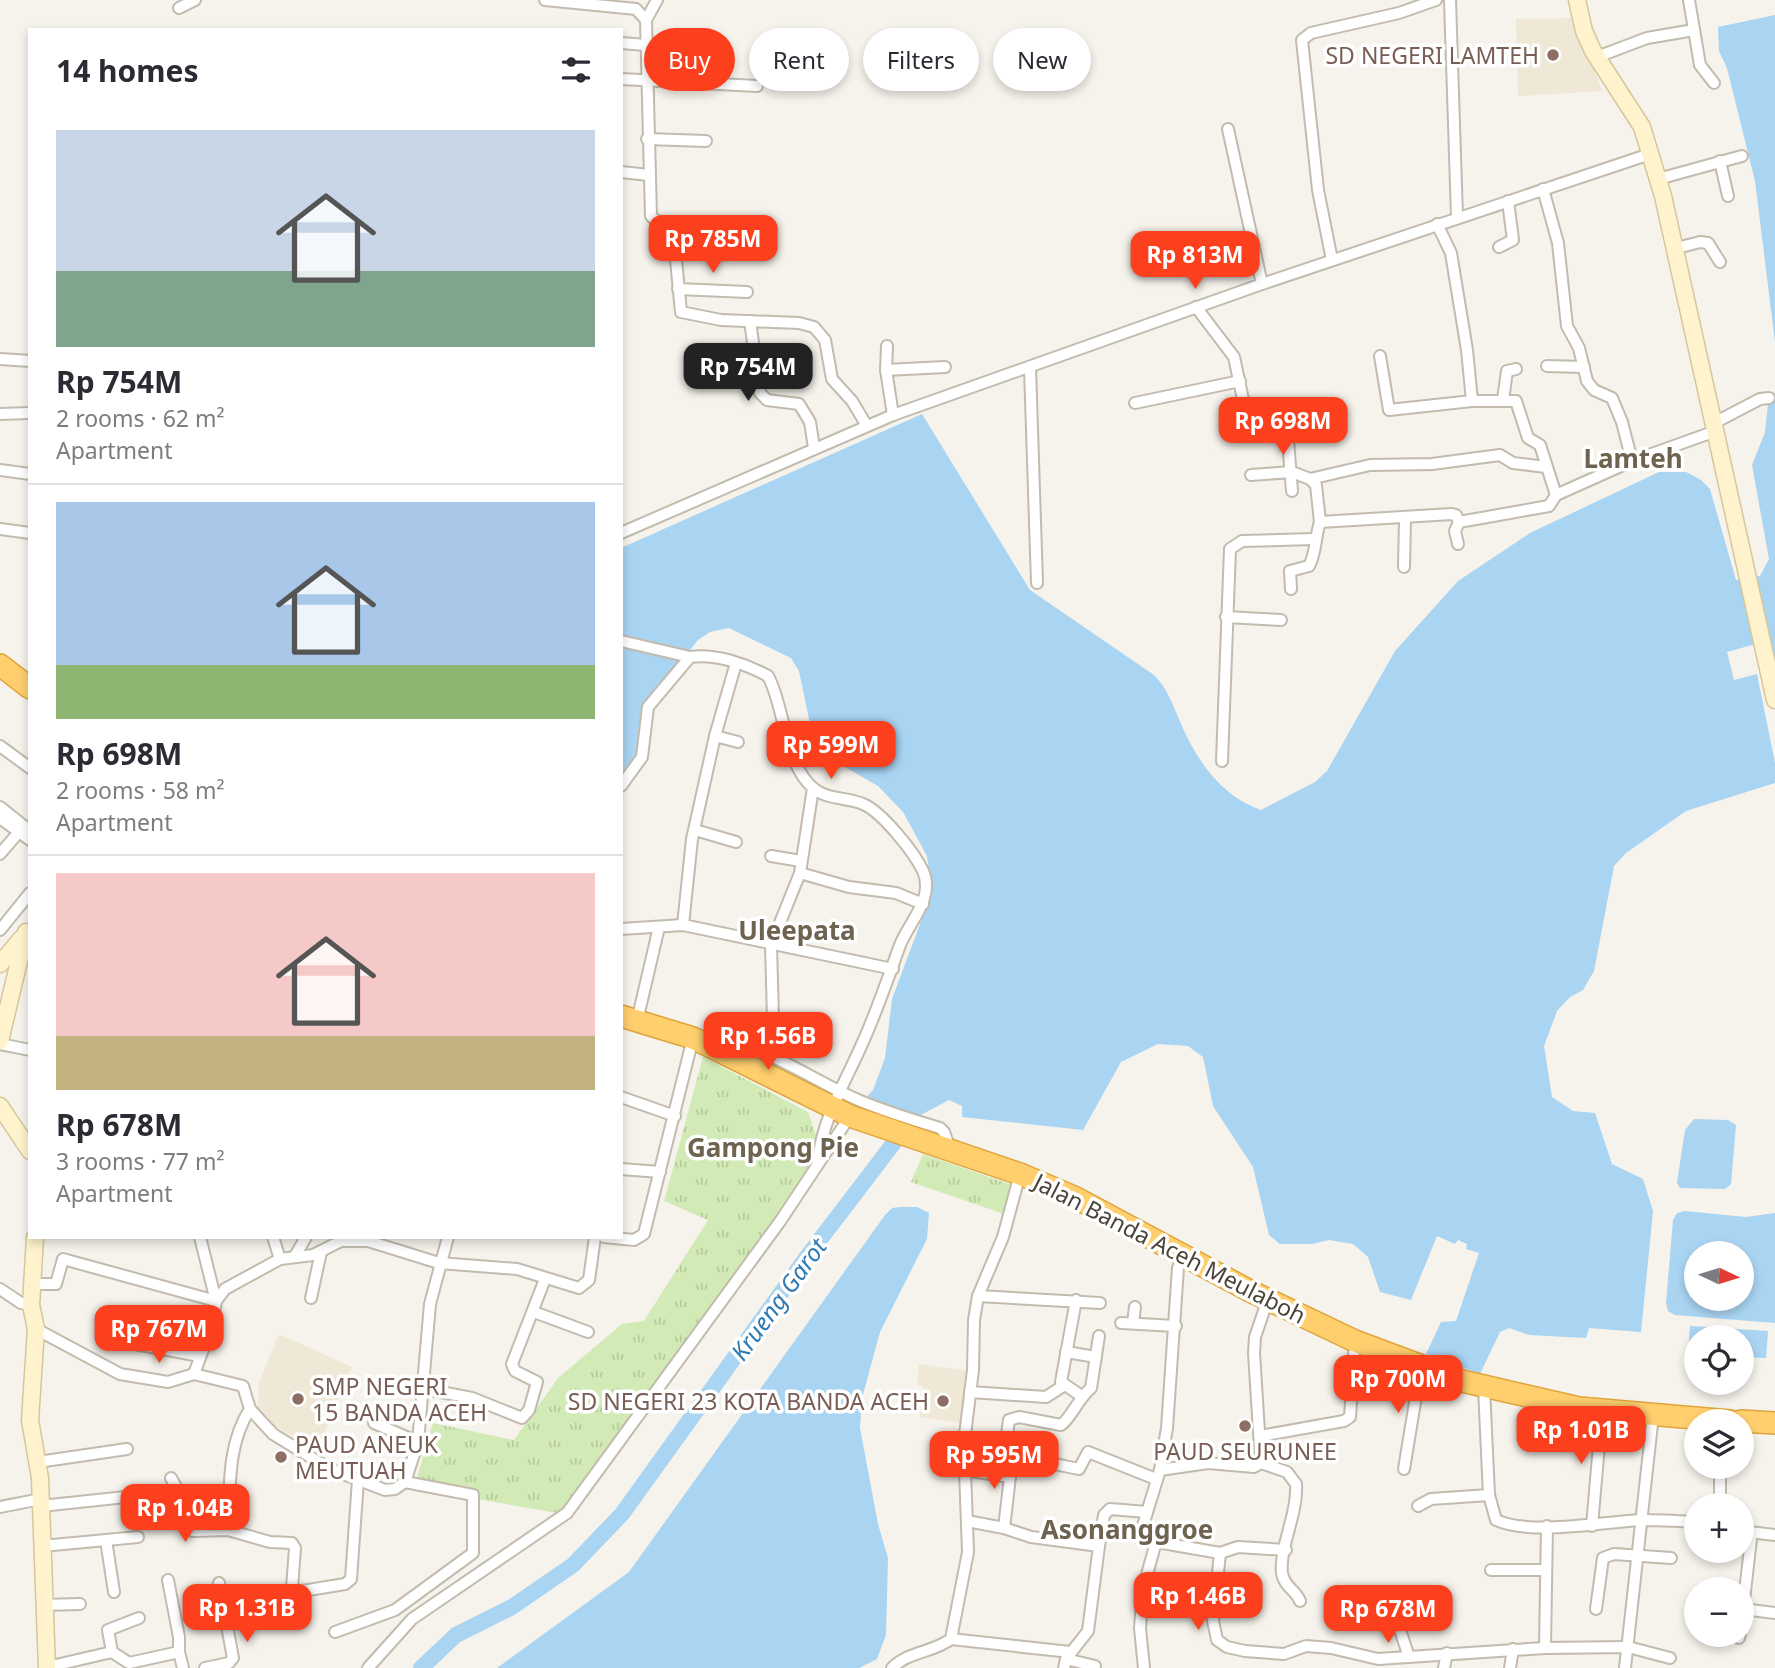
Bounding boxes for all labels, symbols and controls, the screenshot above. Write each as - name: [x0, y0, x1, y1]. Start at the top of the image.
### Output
- chip: Buy: [644, 28, 735, 91]
- chip: Rent: [749, 28, 849, 91]
- chip: Filters: [863, 28, 979, 91]
- chip: New: [993, 28, 1091, 91]
- place label: SD NEGERI LAMTEH: [1325, 39, 1539, 71]
- marker: SD NEGERI LAMTEH: [1545, 47, 1561, 63]
- text: 14 homes: [56, 50, 199, 91]
- icon: filters: [557, 51, 595, 89]
- icon: home: [263, 175, 389, 301]
- pin: Rp 785M: [648, 216, 778, 275]
- text: Rp 785M: [665, 222, 761, 254]
- pin: Rp 813M: [1130, 232, 1260, 291]
- text: Rp 813M: [1147, 238, 1243, 270]
- pin: Rp 754M: [683, 344, 813, 403]
- text: Rp 754M: [700, 350, 796, 382]
- text: Rp 754M: [56, 361, 182, 402]
- pin: Rp 698M: [1218, 398, 1348, 457]
- text: 2 rooms · 62 m²: [56, 402, 225, 434]
- text: Rp 698M: [1235, 404, 1331, 436]
- text: Apartment: [56, 434, 173, 466]
- district label: Lamteh: [1583, 440, 1683, 476]
- icon: home: [263, 547, 389, 673]
- pin: Rp 599M: [766, 722, 896, 781]
- text: Rp 599M: [783, 728, 879, 760]
- text: Rp 698M: [56, 733, 182, 774]
- text: 2 rooms · 58 m²: [56, 774, 225, 806]
- text: Apartment: [56, 806, 173, 838]
- district label: Uleepata: [738, 912, 856, 948]
- icon: home: [263, 918, 389, 1044]
- pin: Rp 1.56B: [696, 1012, 840, 1072]
- text: Rp 1.56B: [720, 1019, 816, 1051]
- text: Rp 678M: [56, 1104, 182, 1145]
- district label: Gampong Pie: [687, 1129, 859, 1165]
- text: 3 rooms · 77 m²: [56, 1145, 225, 1177]
- street label: Jalan Banda Aceh Meulaboh: [1027, 1164, 1312, 1331]
- text: Apartment: [56, 1177, 173, 1209]
- water label: Krueng Garot: [723, 1230, 834, 1367]
- north arrow: [1684, 1241, 1754, 1311]
- map controls: [1684, 1241, 1754, 1647]
- pin: Rp 767M: [94, 1306, 224, 1365]
- text: Rp 767M: [111, 1312, 207, 1344]
- button: locate: [1684, 1325, 1754, 1395]
- pin: Rp 700M: [1333, 1356, 1463, 1415]
- text: Rp 700M: [1350, 1362, 1446, 1394]
- place label: SMP NEGERI 15 BANDA ACEH: [312, 1370, 487, 1428]
- place label: SD NEGERI 23 KOTA BANDA ACEH: [568, 1385, 929, 1417]
- marker: SMP NEGERI 15 BANDA ACEH: [290, 1391, 306, 1407]
- marker: SD NEGERI 23 KOTA BANDA ACEH: [935, 1393, 951, 1409]
- pin: Rp 1.01B: [1509, 1406, 1653, 1466]
- button: layers: [1684, 1409, 1754, 1479]
- text: Rp 1.01B: [1533, 1413, 1629, 1445]
- marker: PAUD SEURUNEE: [1237, 1418, 1253, 1434]
- place label: PAUD ANEUK MEUTUAH: [295, 1428, 439, 1486]
- pin: Rp 595M: [929, 1432, 1059, 1491]
- place label: PAUD SEURUNEE: [1153, 1435, 1337, 1467]
- text: Rp 595M: [946, 1438, 1042, 1470]
- marker: PAUD ANEUK MEUTUAH: [273, 1449, 289, 1465]
- pin: Rp 1.04B: [113, 1484, 257, 1544]
- text: Rp 1.04B: [137, 1491, 233, 1523]
- button: +: [1684, 1493, 1754, 1563]
- district label: Asonanggroe: [1041, 1511, 1213, 1547]
- pin: Rp 1.46B: [1126, 1572, 1270, 1632]
- button: −: [1684, 1577, 1754, 1647]
- text: Rp 1.46B: [1150, 1579, 1246, 1611]
- pin: Rp 1.31B: [175, 1584, 319, 1644]
- pin: Rp 678M: [1323, 1586, 1453, 1645]
- text: Rp 1.31B: [199, 1591, 295, 1623]
- text: Rp 678M: [1340, 1592, 1436, 1624]

